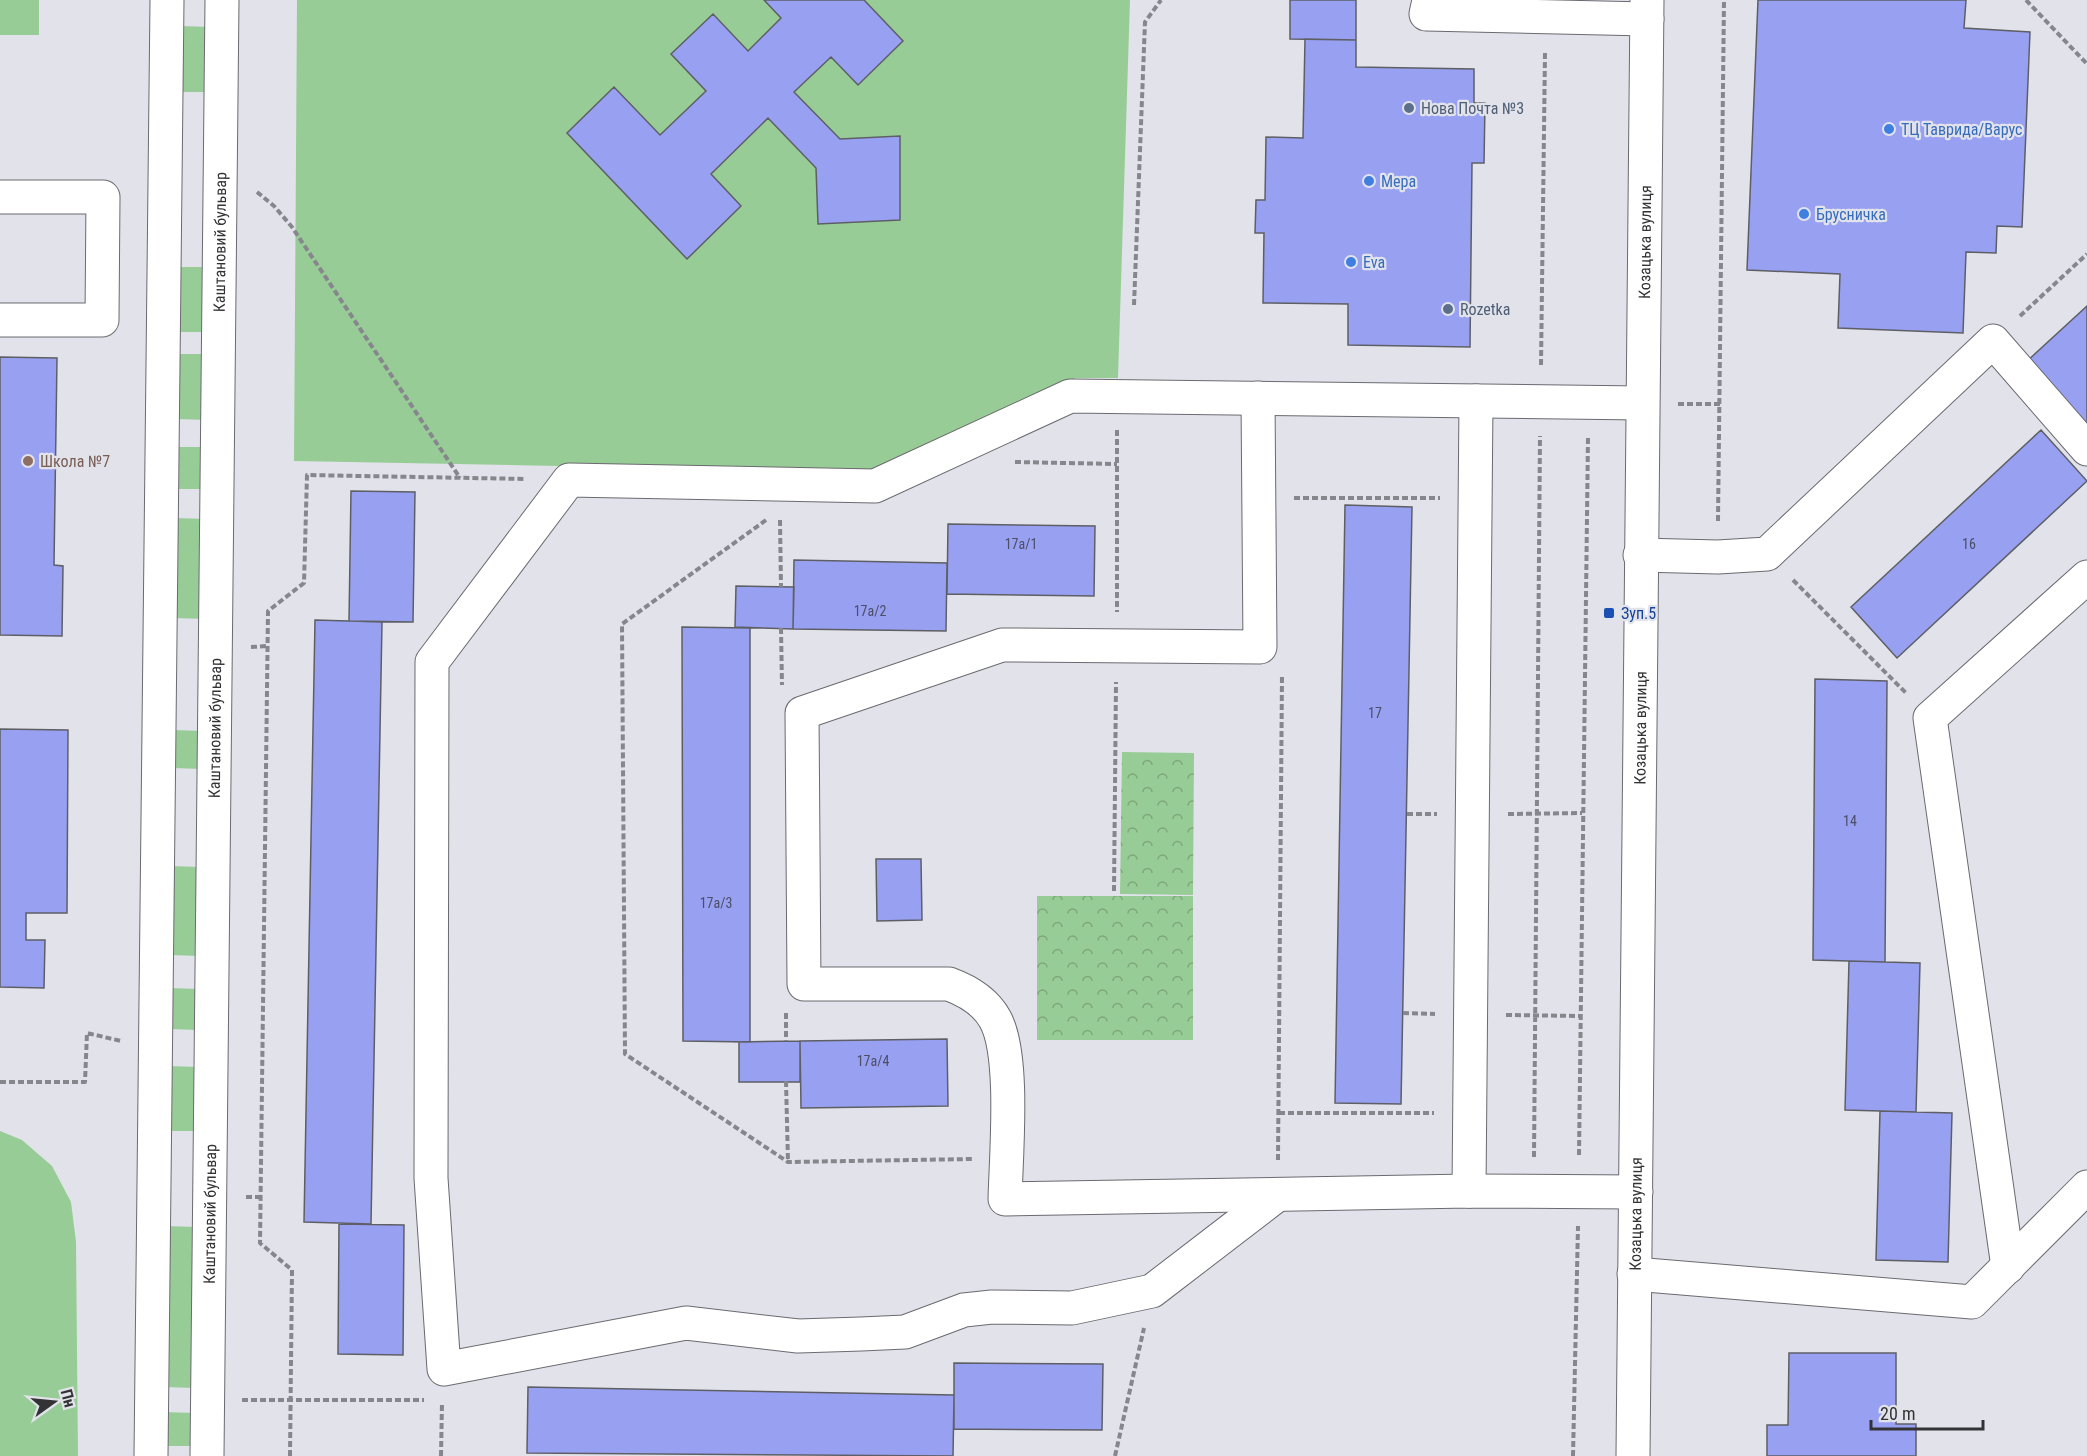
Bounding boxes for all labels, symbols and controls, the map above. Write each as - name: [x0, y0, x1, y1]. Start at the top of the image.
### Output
- place label: Нова Почта №3: [1421, 99, 1524, 118]
- marker: Нова Почта №3: [1402, 101, 1416, 115]
- place label: ТЦ Таврида/Варус: [1901, 120, 2022, 139]
- marker: ТЦ Таврида/Варус: [1882, 122, 1896, 136]
- street label: Каштановий бульвар: [210, 172, 230, 312]
- place label: Мера: [1381, 172, 1416, 191]
- marker: Мера: [1362, 174, 1376, 188]
- street label: Козацька вулиця: [1635, 185, 1655, 299]
- place label: Брусничка: [1816, 205, 1886, 224]
- marker: Брусничка: [1797, 207, 1811, 221]
- place label: Eva: [1363, 253, 1385, 272]
- marker: Eva: [1344, 255, 1358, 269]
- place label: Rozetka: [1460, 300, 1510, 319]
- marker: Rozetka: [1441, 302, 1455, 316]
- place label: Школа №7: [40, 452, 110, 471]
- marker: Школа №7: [21, 454, 35, 468]
- house number: 17а/1: [1005, 536, 1037, 552]
- house number: 16: [1962, 536, 1976, 552]
- house number: 17а/2: [854, 603, 886, 619]
- place label: Зуп.5: [1621, 604, 1656, 623]
- marker: Зуп.5: [1602, 606, 1616, 620]
- street label: Каштановий бульвар: [205, 658, 225, 798]
- street label: Козацька вулиця: [1630, 671, 1651, 785]
- house number: 17: [1368, 705, 1382, 721]
- house number: 14: [1843, 813, 1857, 829]
- house number: 17а/3: [700, 895, 732, 911]
- house number: 17а/4: [857, 1053, 889, 1069]
- street label: Каштановий бульвар: [200, 1144, 220, 1284]
- street label: Козацька вулиця: [1626, 1157, 1646, 1271]
- north arrow: [24, 1372, 84, 1432]
- text: Пн: [57, 1387, 79, 1409]
- scale bar: [1871, 1393, 1984, 1431]
- text: 20 m: [1880, 1403, 1915, 1424]

